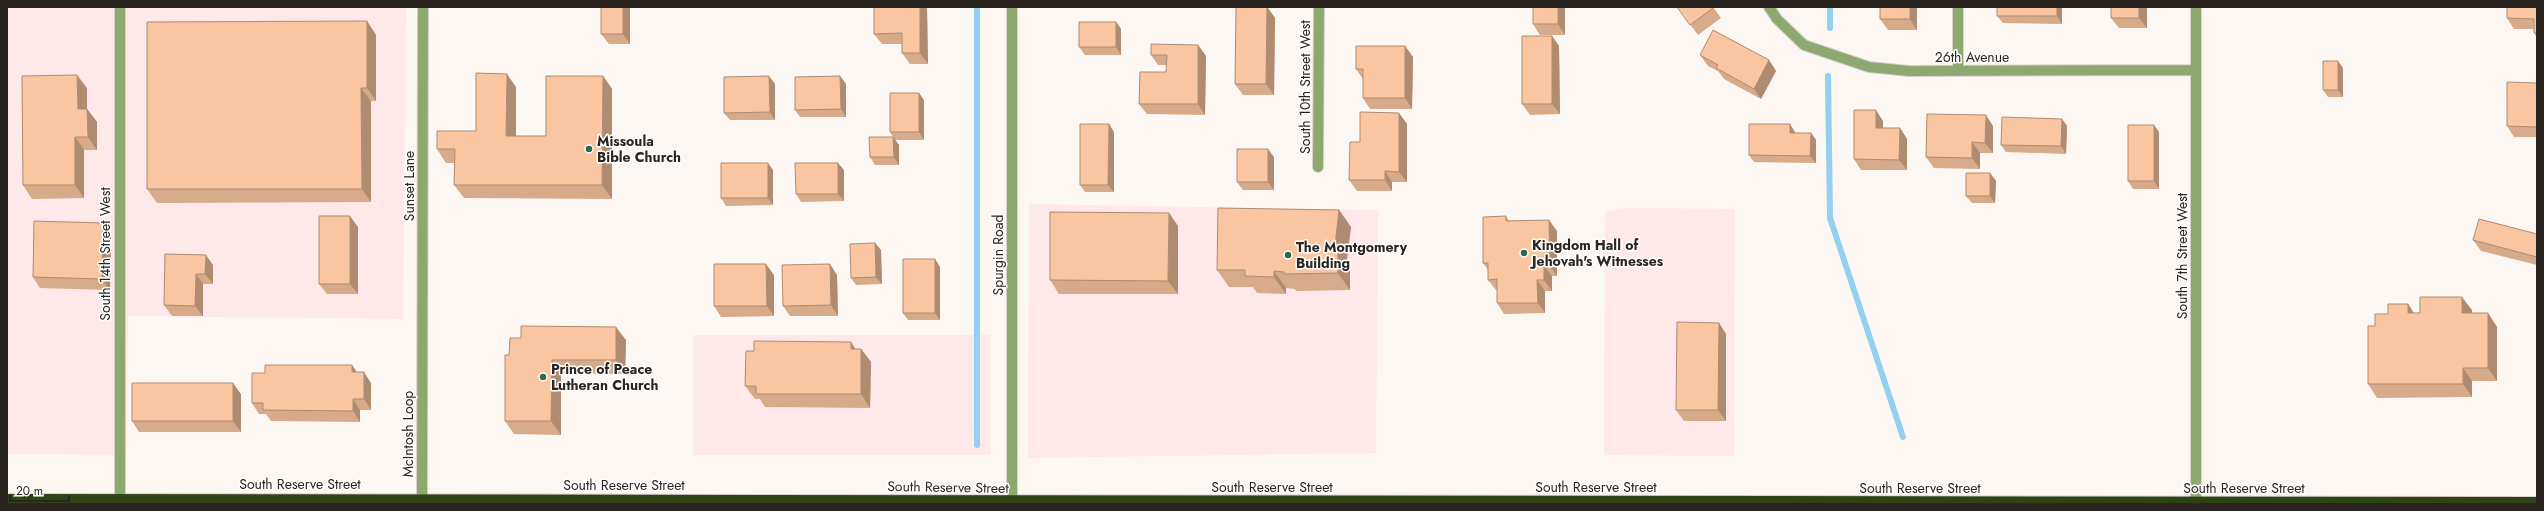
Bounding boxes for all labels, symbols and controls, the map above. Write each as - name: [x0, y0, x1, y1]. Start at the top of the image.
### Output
- street label: South 10th Street West: [1295, 19, 1315, 154]
- street label: 26th Avenue: [1935, 47, 2009, 67]
- place label: Missoula Bible Church: [597, 131, 681, 167]
- marker: Missoula Bible Church: [584, 144, 594, 154]
- street label: Sunset Lane: [399, 151, 419, 221]
- street label: South 14th Street West: [95, 187, 115, 321]
- street label: South 7th Street West: [2172, 192, 2192, 319]
- street label: Spurgin Road: [988, 215, 1008, 295]
- place label: Kingdom Hall of Jehovah's Witnesses: [1529, 235, 1664, 271]
- place label: The Montgomery Building: [1296, 237, 1408, 273]
- marker: Kingdom Hall of Jehovah's Witnesses: [1519, 248, 1529, 258]
- marker: The Montgomery Building: [1283, 250, 1293, 260]
- place label: Prince of Peace Lutheran Church: [551, 359, 658, 395]
- marker: Prince of Peace Lutheran Church: [538, 372, 548, 382]
- street label: McIntosh Loop: [398, 391, 418, 477]
- street label: South Reserve Street: [239, 474, 361, 494]
- street label: South Reserve Street: [563, 475, 685, 495]
- street label: South Reserve Street: [887, 476, 1010, 498]
- scale bar: [10, 477, 69, 503]
- street label: South Reserve Street: [1211, 477, 1333, 497]
- street label: South Reserve Street: [1535, 477, 1657, 497]
- street label: South Reserve Street: [1859, 478, 1981, 498]
- street label: South Reserve Street: [2183, 478, 2305, 498]
- text: 20 m: [16, 482, 43, 500]

